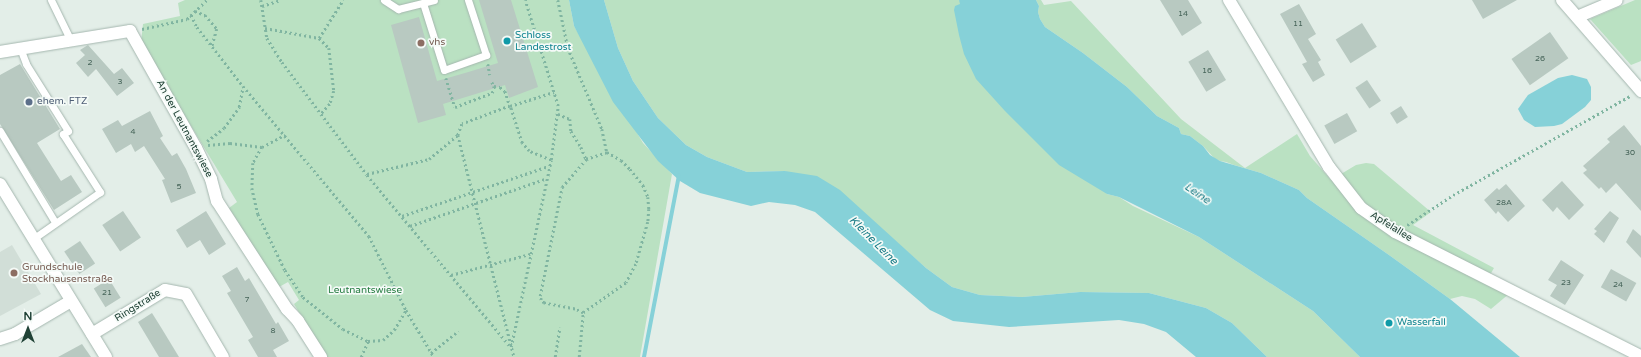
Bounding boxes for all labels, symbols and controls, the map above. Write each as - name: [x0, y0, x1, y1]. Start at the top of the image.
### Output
- house number: 14: [1178, 9, 1188, 19]
- house number: 11: [1293, 19, 1303, 29]
- place label: Schloss Landestrost: [515, 29, 571, 52]
- marker: Schloss Landestrost: [502, 36, 512, 46]
- place label: vhs: [429, 37, 445, 49]
- marker: vhs: [416, 38, 426, 48]
- house number: 26: [1535, 54, 1545, 64]
- house number: 2: [87, 58, 93, 68]
- house number: 16: [1202, 66, 1212, 76]
- house number: 3: [117, 77, 123, 87]
- street label: An der Leutnantswiese: [153, 78, 215, 180]
- place label: ehem. FTZ: [37, 96, 87, 108]
- marker: ehem. FTZ: [24, 97, 34, 107]
- house number: 4: [130, 127, 136, 137]
- house number: 30: [1625, 148, 1635, 158]
- water label: Leine: [1182, 181, 1212, 207]
- house number: 5: [176, 182, 182, 192]
- house number: 28A: [1496, 198, 1512, 208]
- street label: Apfelallee: [1368, 209, 1414, 245]
- water label: Kleine Leine: [846, 214, 900, 268]
- place label: Grundschule Stockhausenstraße: [22, 261, 113, 284]
- marker: Grundschule Stockhausenstraße: [9, 268, 19, 278]
- house number: 23: [1561, 278, 1571, 288]
- house number: 24: [1613, 280, 1623, 290]
- park label: Leutnantswiese: [328, 285, 402, 297]
- street label: Ringstraße: [113, 287, 163, 325]
- house number: 21: [102, 288, 112, 298]
- house number: 7: [244, 295, 250, 305]
- north arrow: [8, 309, 48, 349]
- text: N: [24, 310, 32, 323]
- place label: Wasserfall: [1397, 317, 1446, 329]
- marker: Wasserfall: [1384, 318, 1394, 328]
- house number: 8: [270, 326, 276, 336]

